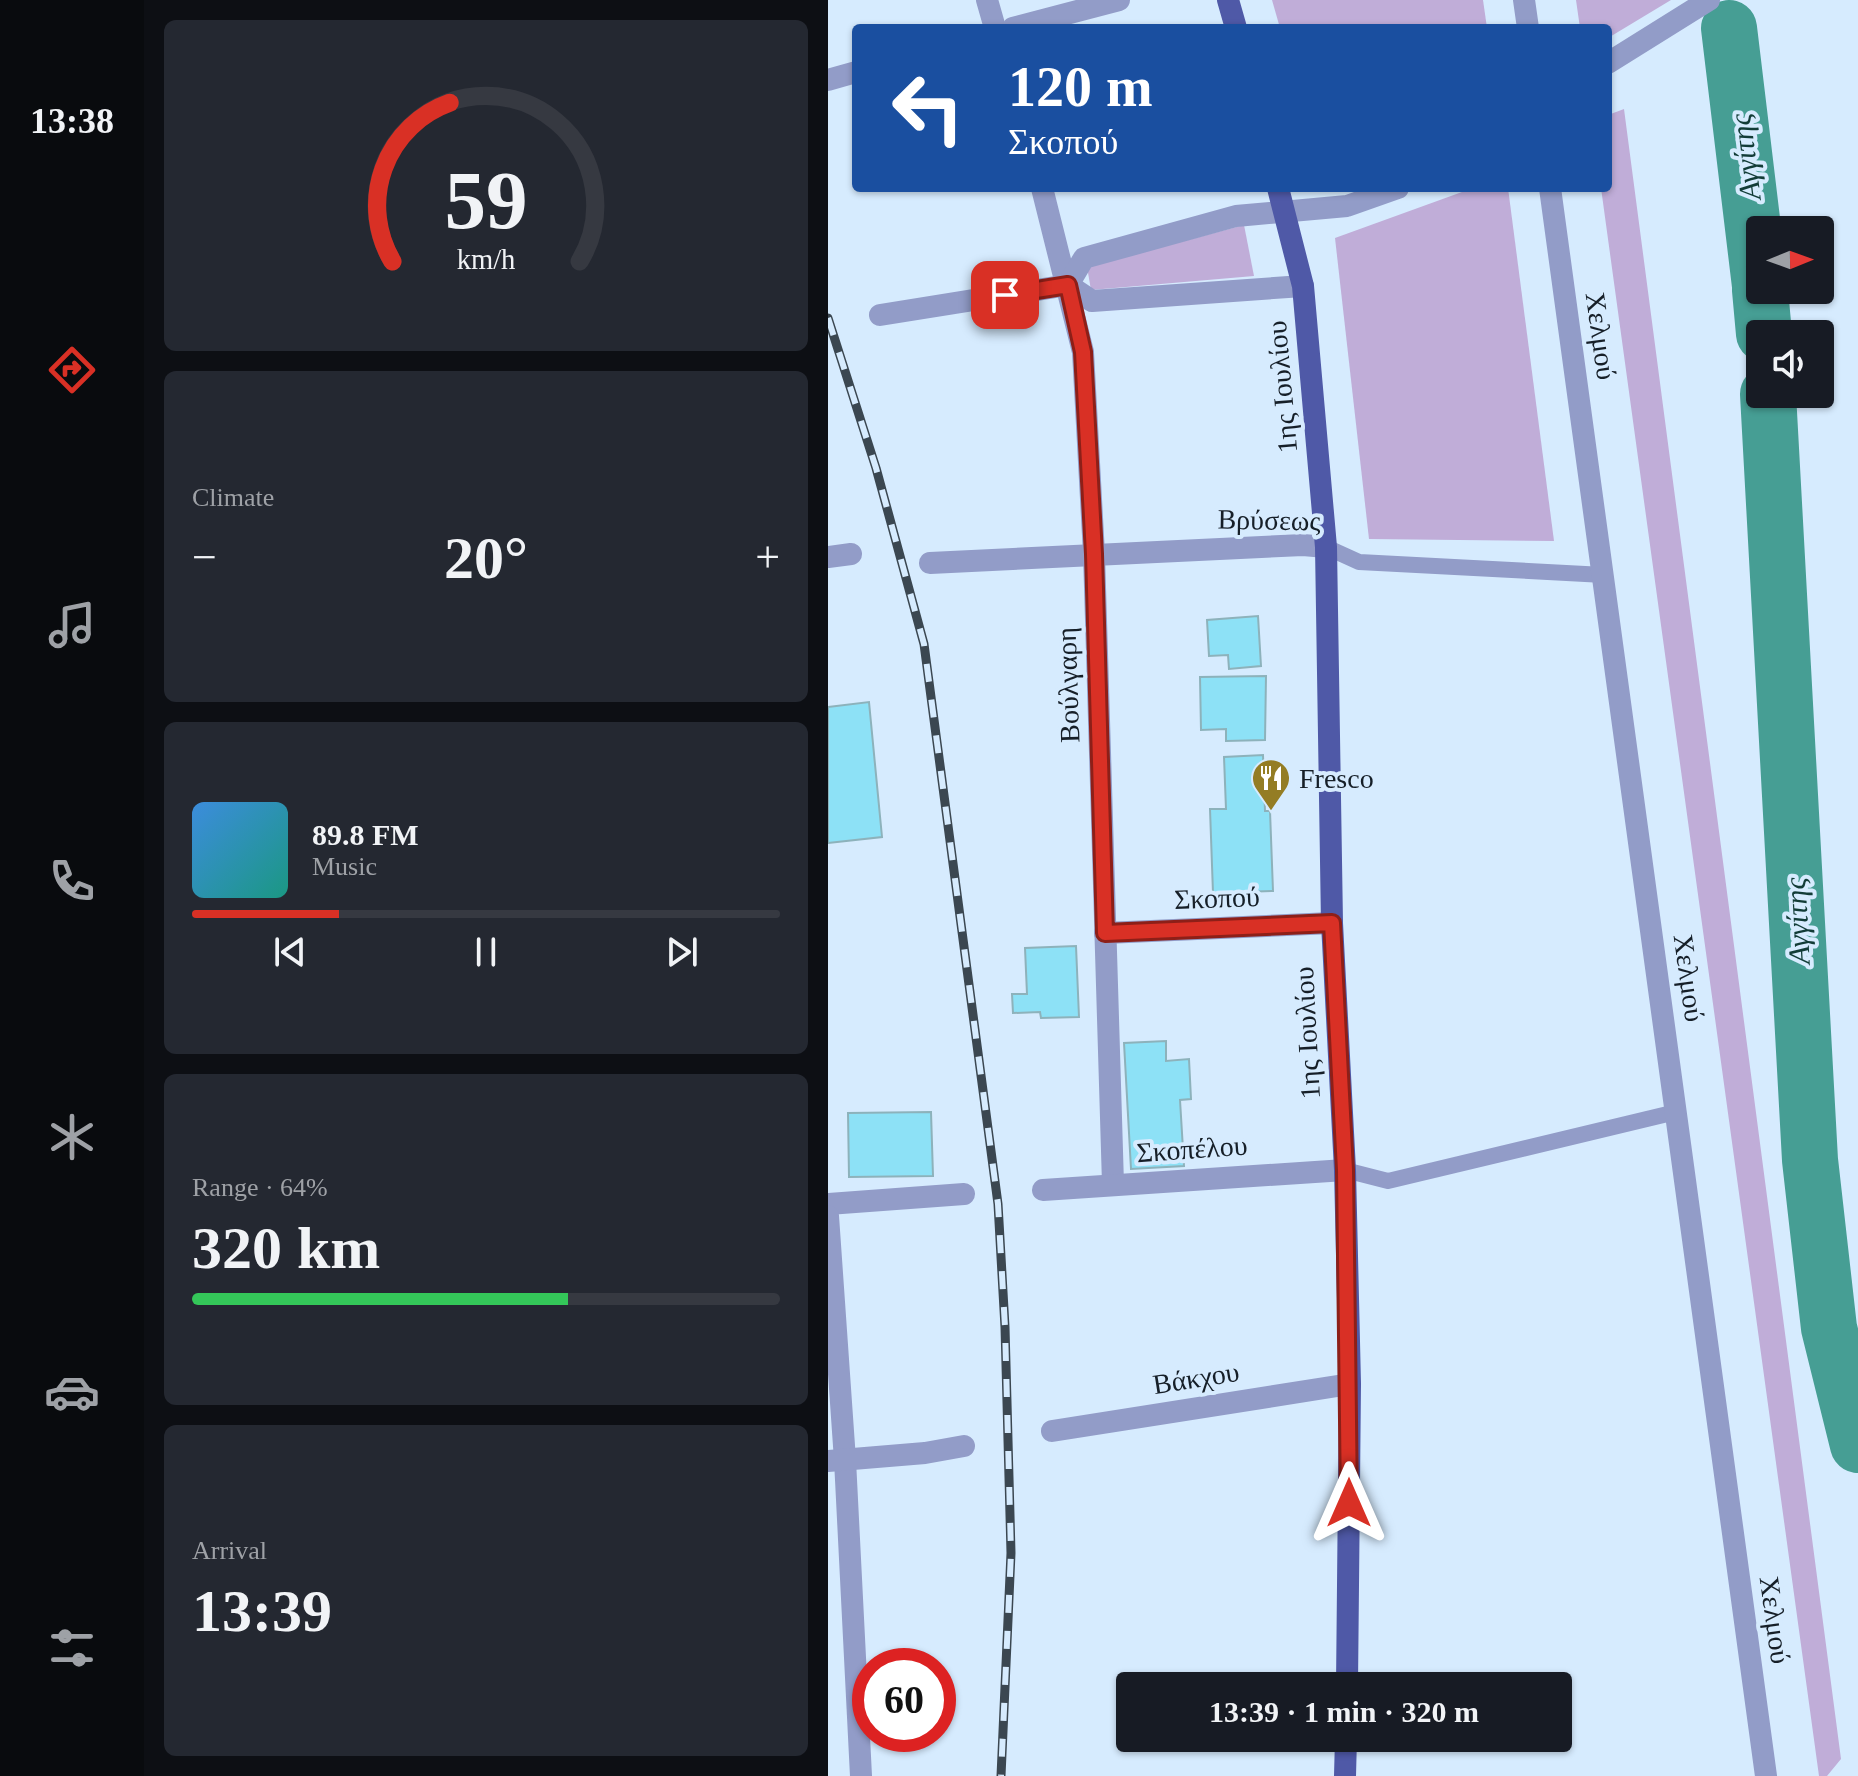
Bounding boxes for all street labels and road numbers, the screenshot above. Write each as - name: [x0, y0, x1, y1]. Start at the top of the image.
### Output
- street label: Χελμού: [1579, 290, 1623, 382]
- street label: 1ης Ιουλίου: [1261, 319, 1303, 455]
- street label: Βρύσεως: [1217, 504, 1321, 536]
- street label: Βούλγαρη: [1050, 627, 1086, 743]
- street label: Σκοπού: [1174, 881, 1260, 915]
- street label: Χελμού: [1667, 932, 1711, 1024]
- street label: 1ης Ιουλίου: [1288, 966, 1326, 1100]
- street label: Σκοπέλου: [1135, 1130, 1249, 1168]
- street label: Βάκχου: [1151, 1356, 1241, 1400]
- street label: Χελμού: [1753, 1574, 1797, 1666]

